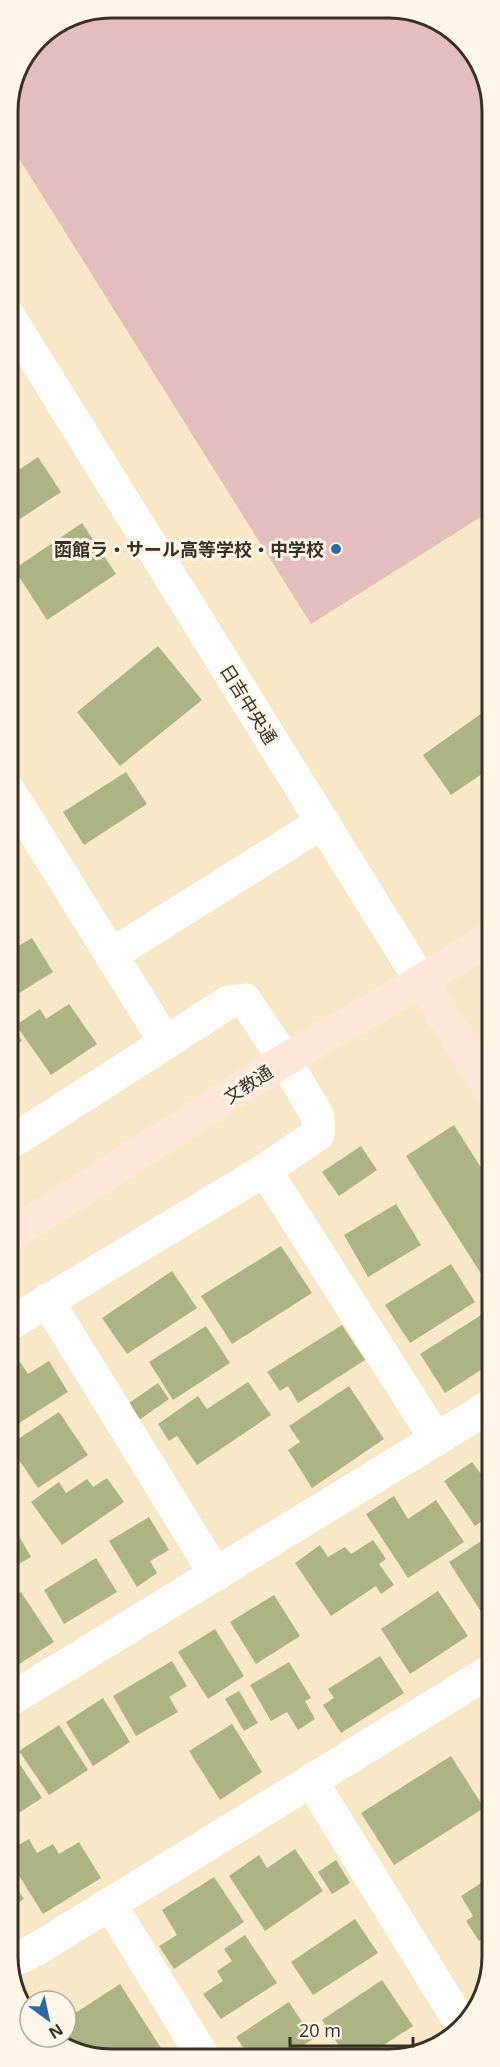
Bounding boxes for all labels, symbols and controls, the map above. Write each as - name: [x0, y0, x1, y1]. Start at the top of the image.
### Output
- place label: 函館ラ・サール高等学校・中学校: [54, 537, 324, 561]
- marker: 函館ラ・サール高等学校・中学校: [329, 542, 343, 556]
- street label: 日吉中央通: [215, 659, 283, 749]
- street label: 文教通: [219, 1059, 277, 1109]
- north arrow: [18, 1989, 78, 2049]
- scale bar: [290, 2010, 413, 2048]
- text: 20 m: [299, 2018, 341, 2042]
- text: N: [45, 2019, 68, 2044]

